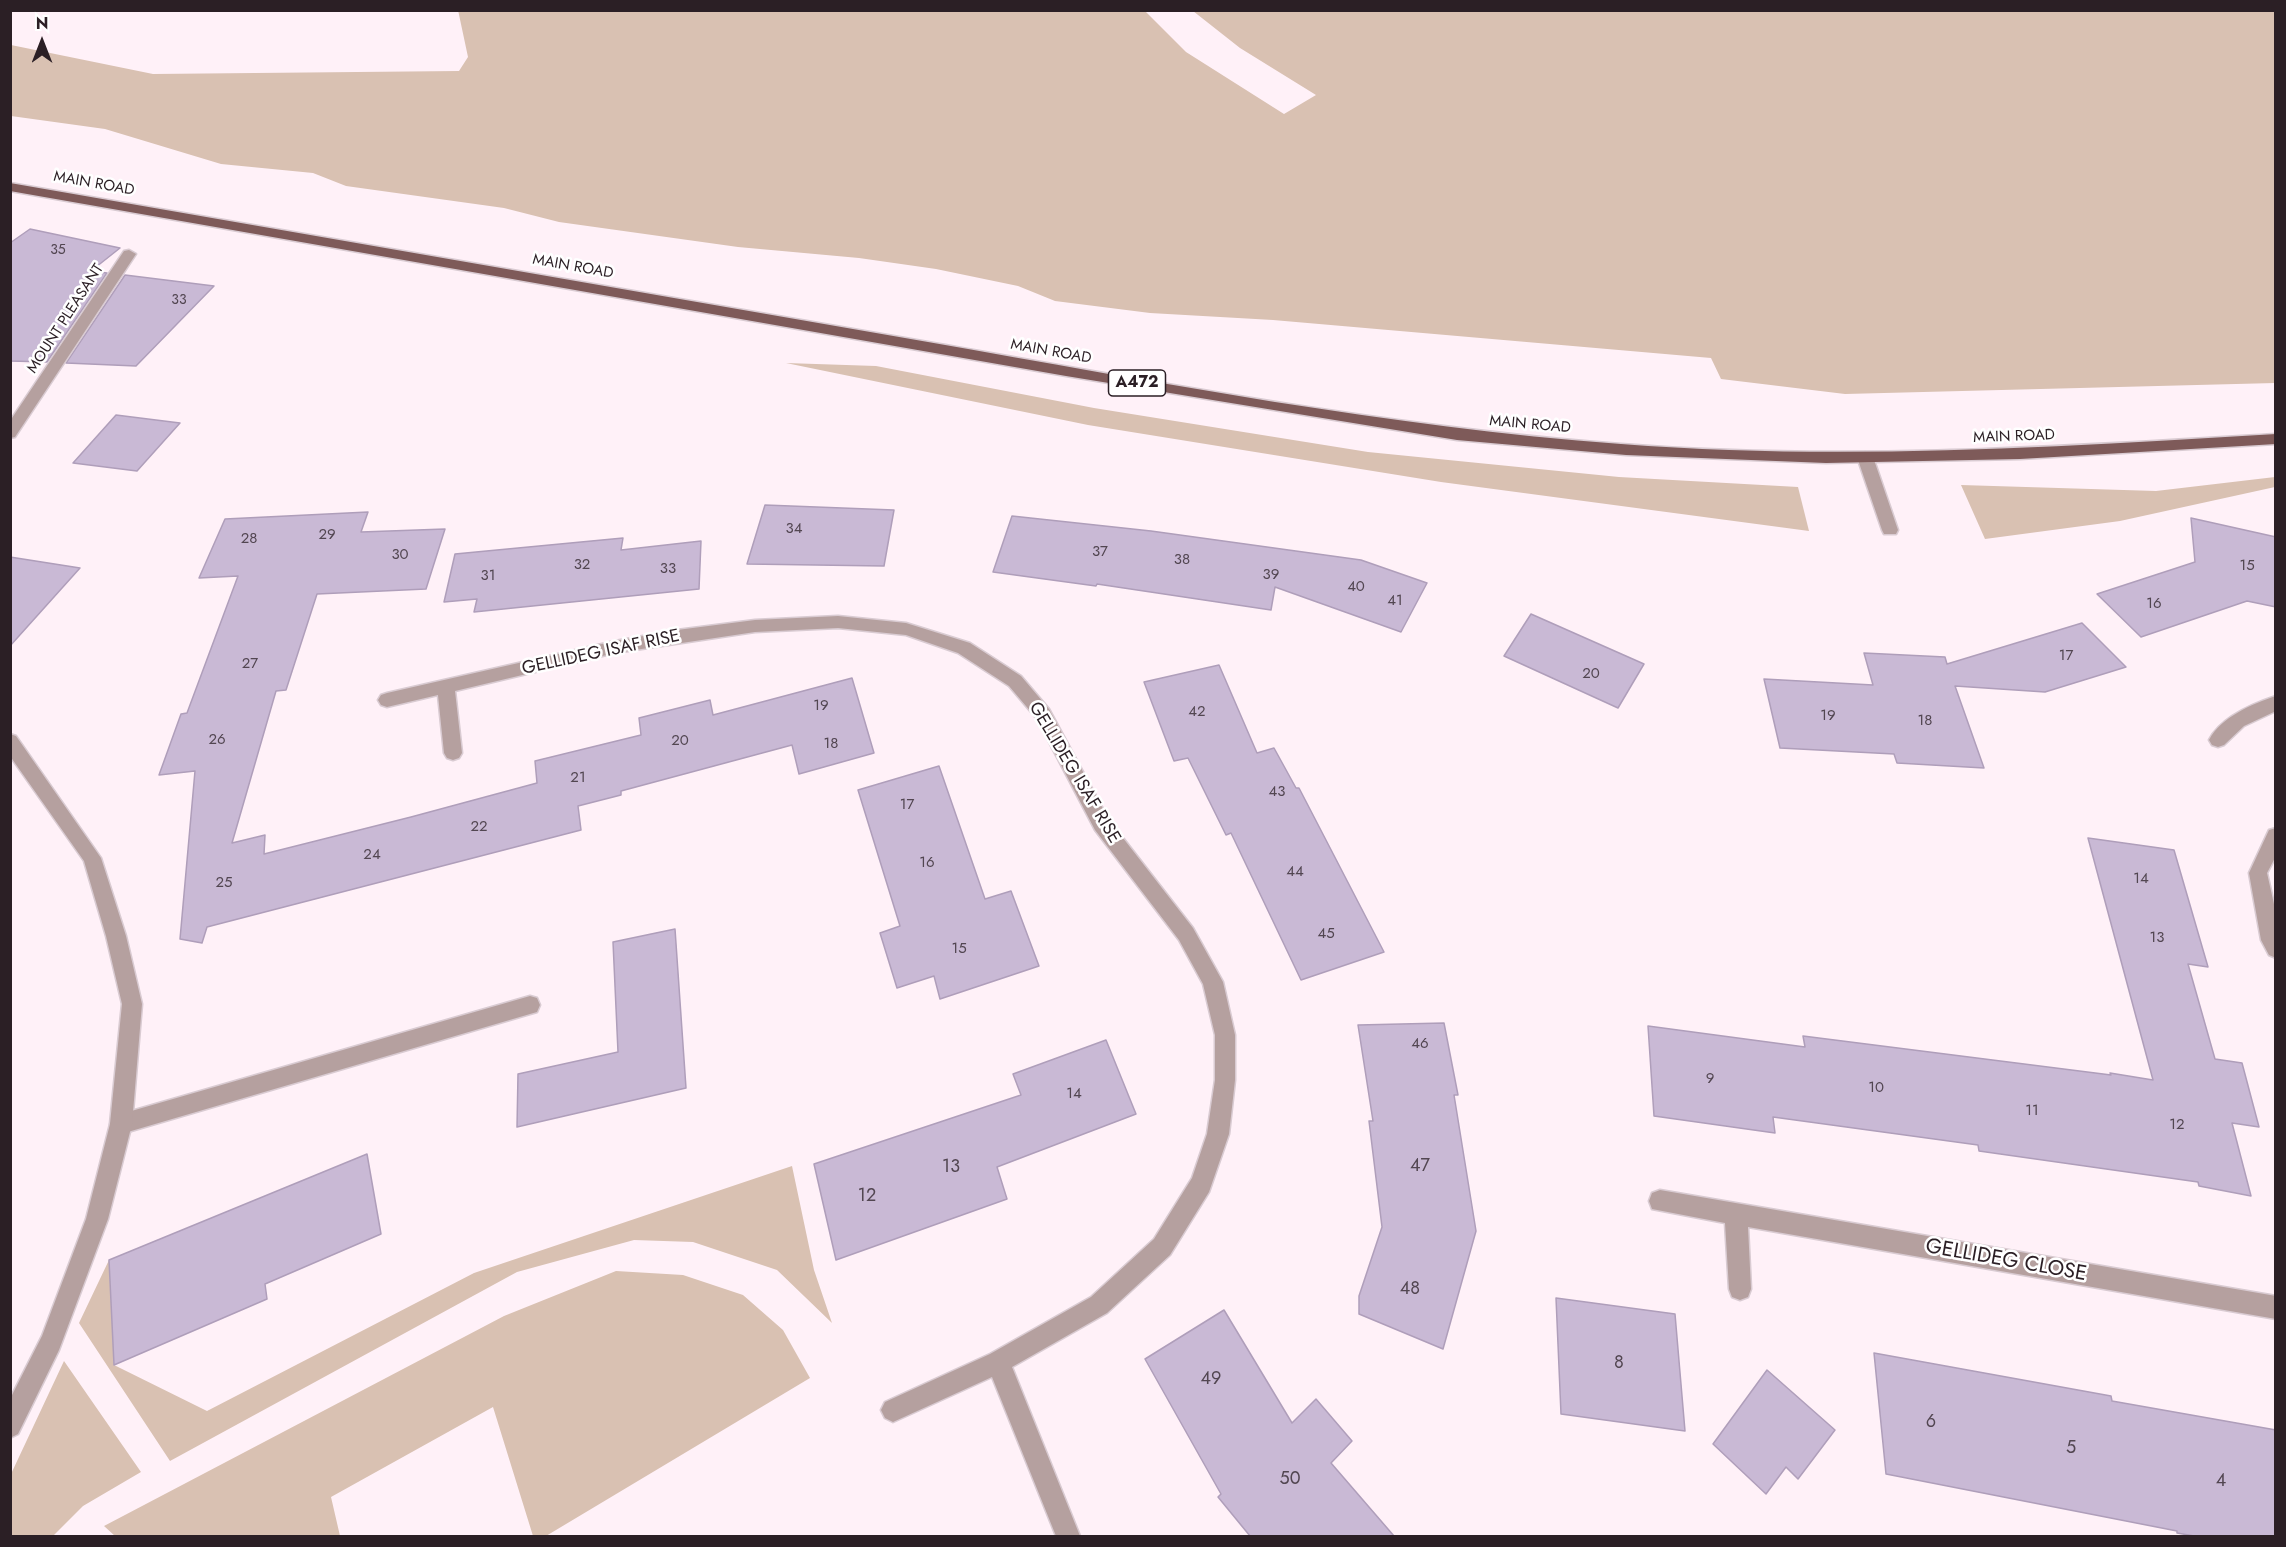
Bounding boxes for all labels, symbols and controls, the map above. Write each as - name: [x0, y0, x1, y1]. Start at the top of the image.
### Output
- north arrow: [12, 12, 72, 72]
- text: N: [36, 12, 48, 35]
- street label: MAIN ROAD: [52, 168, 136, 200]
- house number: 35: [50, 243, 66, 259]
- street label: MAIN ROAD: [531, 251, 615, 283]
- street label: MOUNT PLEASANT: [24, 261, 108, 377]
- house number: 33: [171, 293, 187, 309]
- street label: MAIN ROAD: [1009, 336, 1093, 368]
- road number: A472: [1108, 370, 1166, 396]
- street label: MAIN ROAD: [1488, 412, 1572, 438]
- street label: MAIN ROAD: [1973, 427, 2055, 447]
- house number: 34: [786, 520, 802, 538]
- house number: 29: [318, 526, 336, 544]
- house number: 28: [241, 530, 257, 548]
- house number: 37: [1092, 543, 1108, 561]
- house number: 30: [391, 546, 409, 564]
- house number: 38: [1174, 551, 1190, 569]
- house number: 32: [574, 556, 590, 574]
- house number: 15: [2239, 557, 2255, 575]
- house number: 33: [660, 560, 676, 578]
- house number: 39: [1263, 566, 1279, 584]
- house number: 31: [481, 567, 495, 585]
- house number: 40: [1347, 578, 1365, 596]
- house number: 41: [1387, 592, 1403, 610]
- house number: 16: [2146, 595, 2162, 613]
- street label: GELLIDEG ISAF RISE: [520, 626, 682, 680]
- house number: 17: [2059, 647, 2073, 665]
- house number: 27: [242, 655, 258, 673]
- house number: 20: [1582, 665, 1600, 683]
- house number: 19: [813, 697, 829, 715]
- street label: GELLIDEG ISAF RISE: [1023, 699, 1125, 847]
- house number: 42: [1188, 703, 1206, 721]
- house number: 19: [1820, 707, 1836, 725]
- house number: 18: [1918, 712, 1932, 730]
- house number: 26: [208, 731, 226, 749]
- house number: 20: [671, 732, 689, 750]
- house number: 18: [824, 735, 838, 753]
- house number: 21: [570, 769, 586, 787]
- house number: 43: [1269, 783, 1285, 801]
- house number: 17: [900, 796, 914, 814]
- house number: 22: [470, 818, 488, 836]
- house number: 24: [363, 846, 381, 864]
- house number: 16: [919, 854, 935, 872]
- house number: 44: [1286, 863, 1304, 881]
- house number: 14: [2133, 870, 2149, 888]
- house number: 25: [216, 874, 232, 892]
- house number: 45: [1317, 925, 1335, 943]
- house number: 13: [2150, 929, 2164, 947]
- house number: 15: [951, 940, 967, 958]
- house number: 46: [1411, 1035, 1429, 1053]
- house number: 9: [1706, 1070, 1714, 1088]
- house number: 10: [1868, 1079, 1884, 1097]
- house number: 14: [1066, 1085, 1082, 1103]
- house number: 11: [2025, 1102, 2039, 1120]
- house number: 12: [2169, 1116, 2185, 1134]
- house number: 47: [1410, 1156, 1430, 1178]
- house number: 13: [942, 1157, 960, 1179]
- house number: 12: [858, 1186, 876, 1208]
- street label: GELLIDEG CLOSE: [1923, 1234, 2089, 1288]
- house number: 48: [1400, 1279, 1420, 1301]
- house number: 8: [1614, 1353, 1624, 1375]
- house number: 49: [1201, 1369, 1221, 1391]
- house number: 6: [1926, 1412, 1936, 1434]
- house number: 5: [2066, 1438, 2076, 1460]
- house number: 50: [1280, 1469, 1300, 1491]
- house number: 4: [2216, 1471, 2226, 1493]

